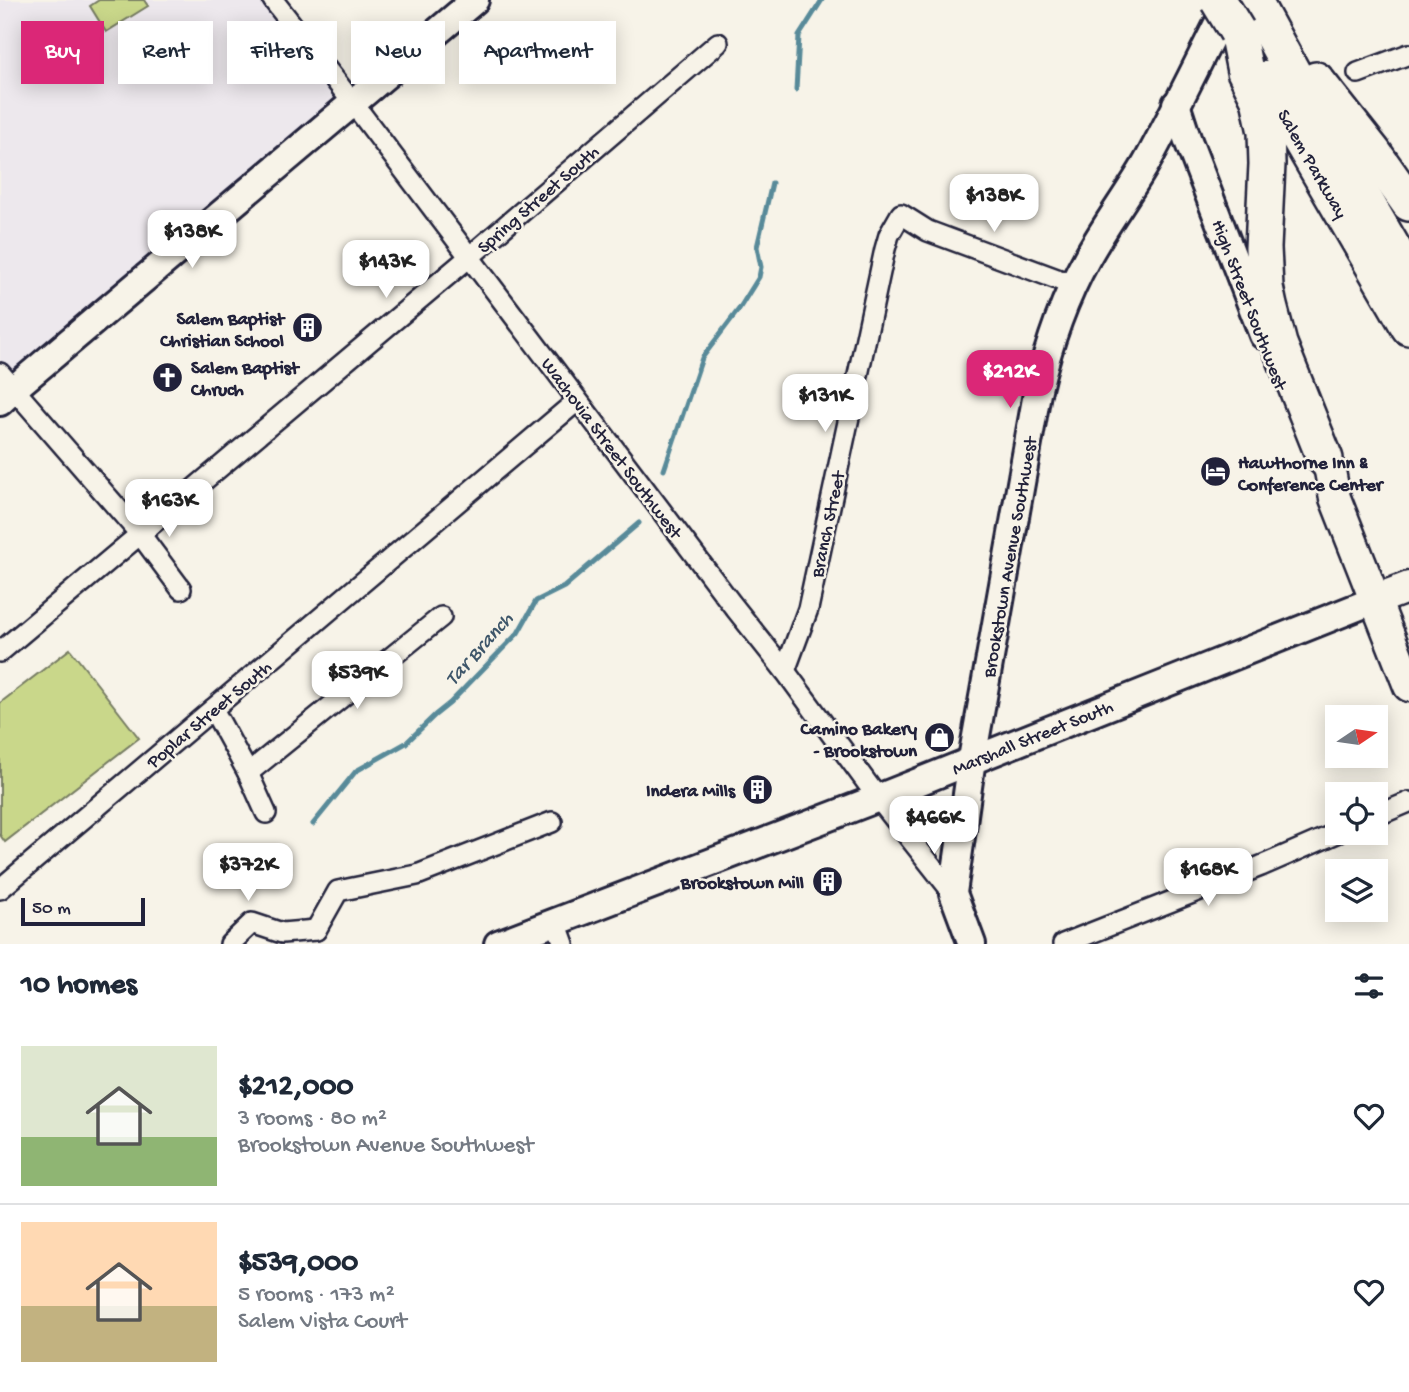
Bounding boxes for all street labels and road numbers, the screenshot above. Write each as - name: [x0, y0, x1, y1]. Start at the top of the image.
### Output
- street label: Salem Parkway: [1270, 106, 1352, 224]
- street label: Spring Street South: [474, 141, 605, 260]
- street label: High Street Southwest: [1205, 217, 1292, 396]
- street label: Wachovia Street Southwest: [535, 354, 687, 546]
- street label: Brookstown Avenue Southwest: [979, 433, 1044, 681]
- street label: Branch Street: [807, 467, 852, 581]
- street label: Poplar Street South: [142, 657, 278, 775]
- street label: Marshall Street South: [949, 696, 1117, 782]

